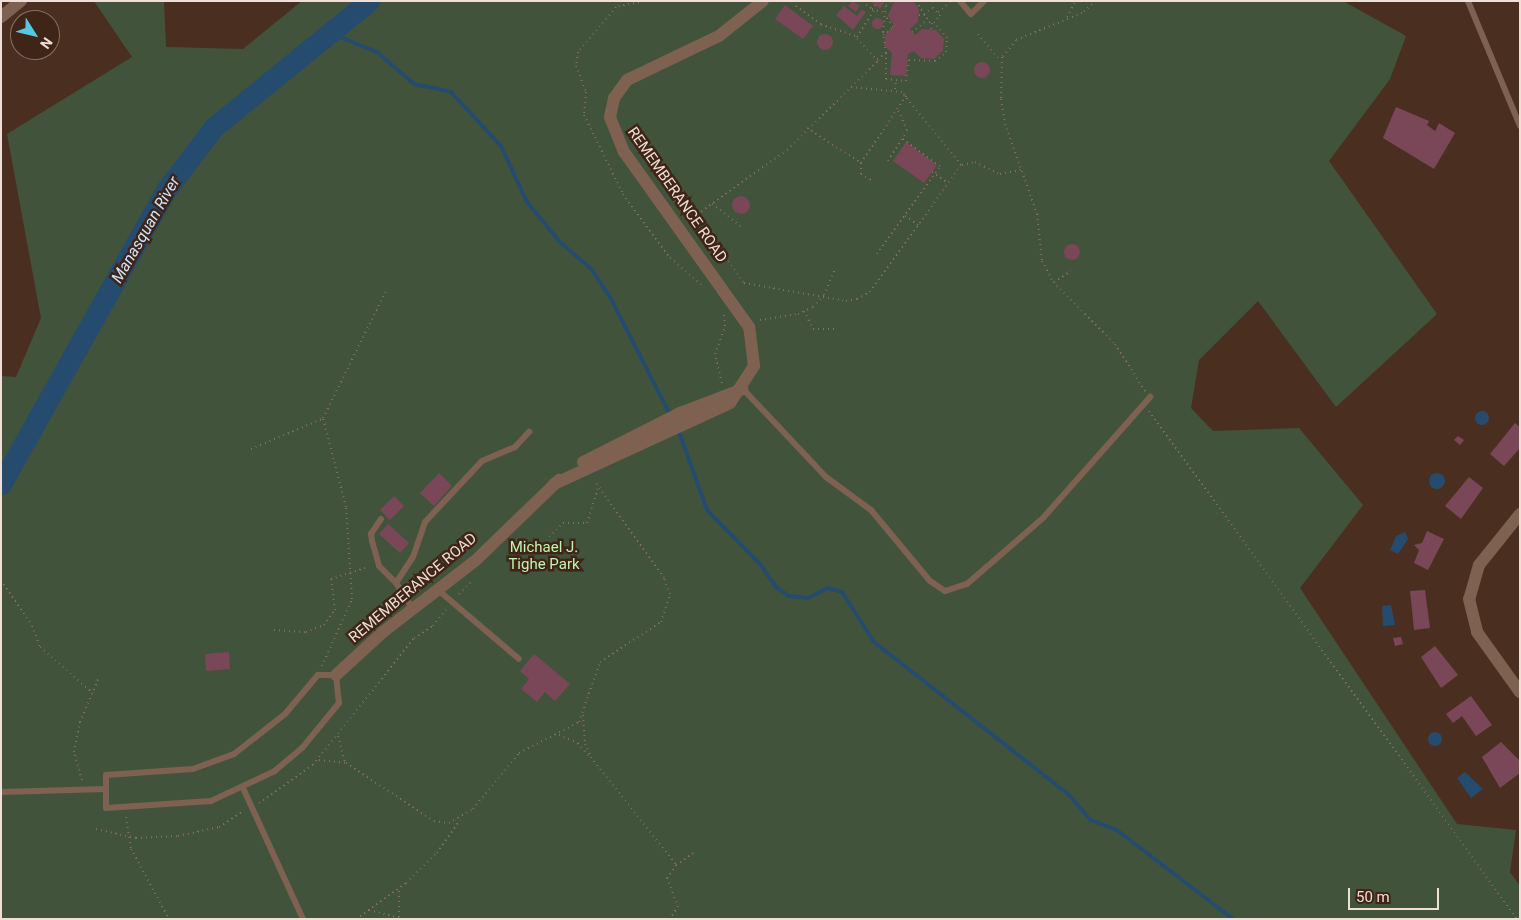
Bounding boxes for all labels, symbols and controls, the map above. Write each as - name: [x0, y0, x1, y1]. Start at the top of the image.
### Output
- north arrow: [10, 10, 60, 60]
- text: N: [37, 35, 56, 52]
- street label: REMEMBERANCE ROAD: [623, 124, 731, 266]
- water label: Manasquan River: [108, 173, 184, 287]
- street label: REMEMBERANCE ROAD: [345, 529, 481, 647]
- park label: Michael J. Tighe Park: [508, 538, 580, 573]
- scale bar: [1351, 878, 1442, 910]
- text: 50 m: [1356, 888, 1390, 906]

